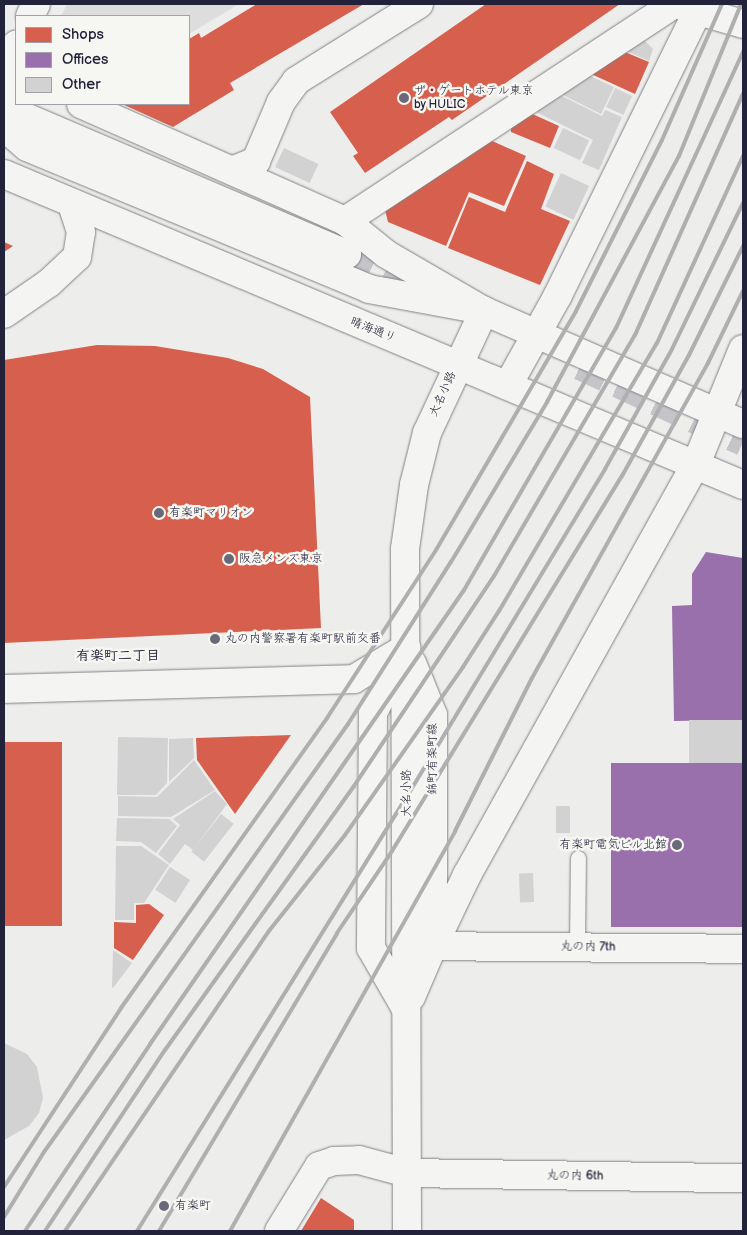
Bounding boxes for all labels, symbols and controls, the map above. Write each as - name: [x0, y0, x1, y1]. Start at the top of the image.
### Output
- legend: [15, 15, 190, 105]
- text: Shops: [62, 25, 104, 44]
- text: Offices: [62, 50, 108, 69]
- text: Other: [62, 75, 101, 94]
- place label: ザ・ゲートホテル東京 by HULIC: [414, 84, 534, 112]
- marker: ザ・ゲートホテル東京 by HULIC: [398, 92, 410, 104]
- street label: 晴海通り: [348, 314, 398, 346]
- street label: 大名小路: [427, 369, 459, 419]
- place label: 有楽町マリオン: [169, 506, 253, 520]
- marker: 有楽町マリオン: [153, 507, 165, 519]
- place label: 阪急メンズ東京: [239, 552, 323, 566]
- marker: 阪急メンズ東京: [223, 553, 235, 565]
- place label: 丸の内警察署有楽町駅前交番: [225, 632, 381, 646]
- marker: 丸の内警察署有楽町駅前交番: [209, 633, 221, 645]
- district label: 有楽町二丁目: [76, 648, 160, 664]
- street label: 錦町有楽町線: [426, 723, 440, 795]
- street label: 大名小路: [400, 769, 414, 817]
- place label: 有楽町電気ビル北館: [559, 838, 667, 852]
- marker: 有楽町電気ビル北館: [671, 839, 683, 851]
- street label: 丸の内 7th: [560, 939, 616, 955]
- street label: 丸の内 6th: [546, 1168, 604, 1184]
- marker: 有楽町: [157, 1199, 171, 1213]
- place label: 有楽町: [175, 1199, 211, 1213]

